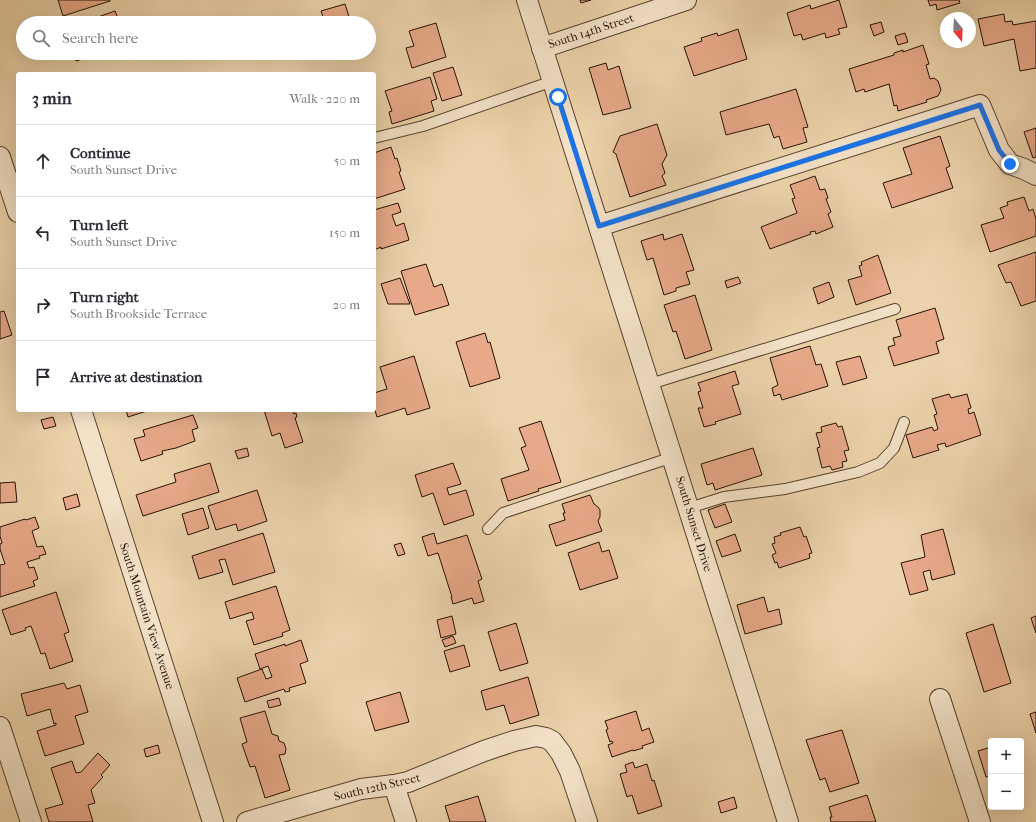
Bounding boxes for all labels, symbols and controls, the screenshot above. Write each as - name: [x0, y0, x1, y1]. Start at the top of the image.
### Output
- street label: South 14th Street: [546, 10, 636, 51]
- north arrow: [940, 12, 976, 48]
- search box: [16, 16, 376, 60]
- icon: search: [30, 27, 52, 49]
- text: Search here: [62, 29, 138, 47]
- text: 3 min: [32, 88, 72, 108]
- route start: [549, 88, 567, 106]
- text: Walk · 220 m: [289, 91, 360, 106]
- text: Continue: [70, 144, 130, 162]
- icon: ahead: [32, 150, 54, 172]
- text: 50 m: [334, 153, 360, 168]
- route end: [1001, 155, 1019, 173]
- text: South Sunset Drive: [70, 162, 177, 177]
- text: Turn left: [70, 216, 128, 234]
- icon: left: [32, 222, 54, 244]
- text: 150 m: [329, 225, 360, 240]
- text: South Sunset Drive: [70, 234, 177, 249]
- text: Turn right: [70, 288, 139, 306]
- icon: right: [32, 294, 54, 316]
- text: 20 m: [333, 297, 360, 312]
- text: South Brookside Terrace: [70, 306, 207, 321]
- icon: arrive: [32, 366, 54, 388]
- text: Arrive at destination: [70, 368, 202, 386]
- street label: South Sunset Drive: [673, 475, 715, 573]
- street label: South Mountain View Avenue: [117, 541, 177, 691]
- map controls: [988, 738, 1024, 810]
- button: +: [988, 738, 1024, 774]
- street label: South 12th Street: [332, 770, 422, 804]
- button: −: [988, 774, 1024, 810]

